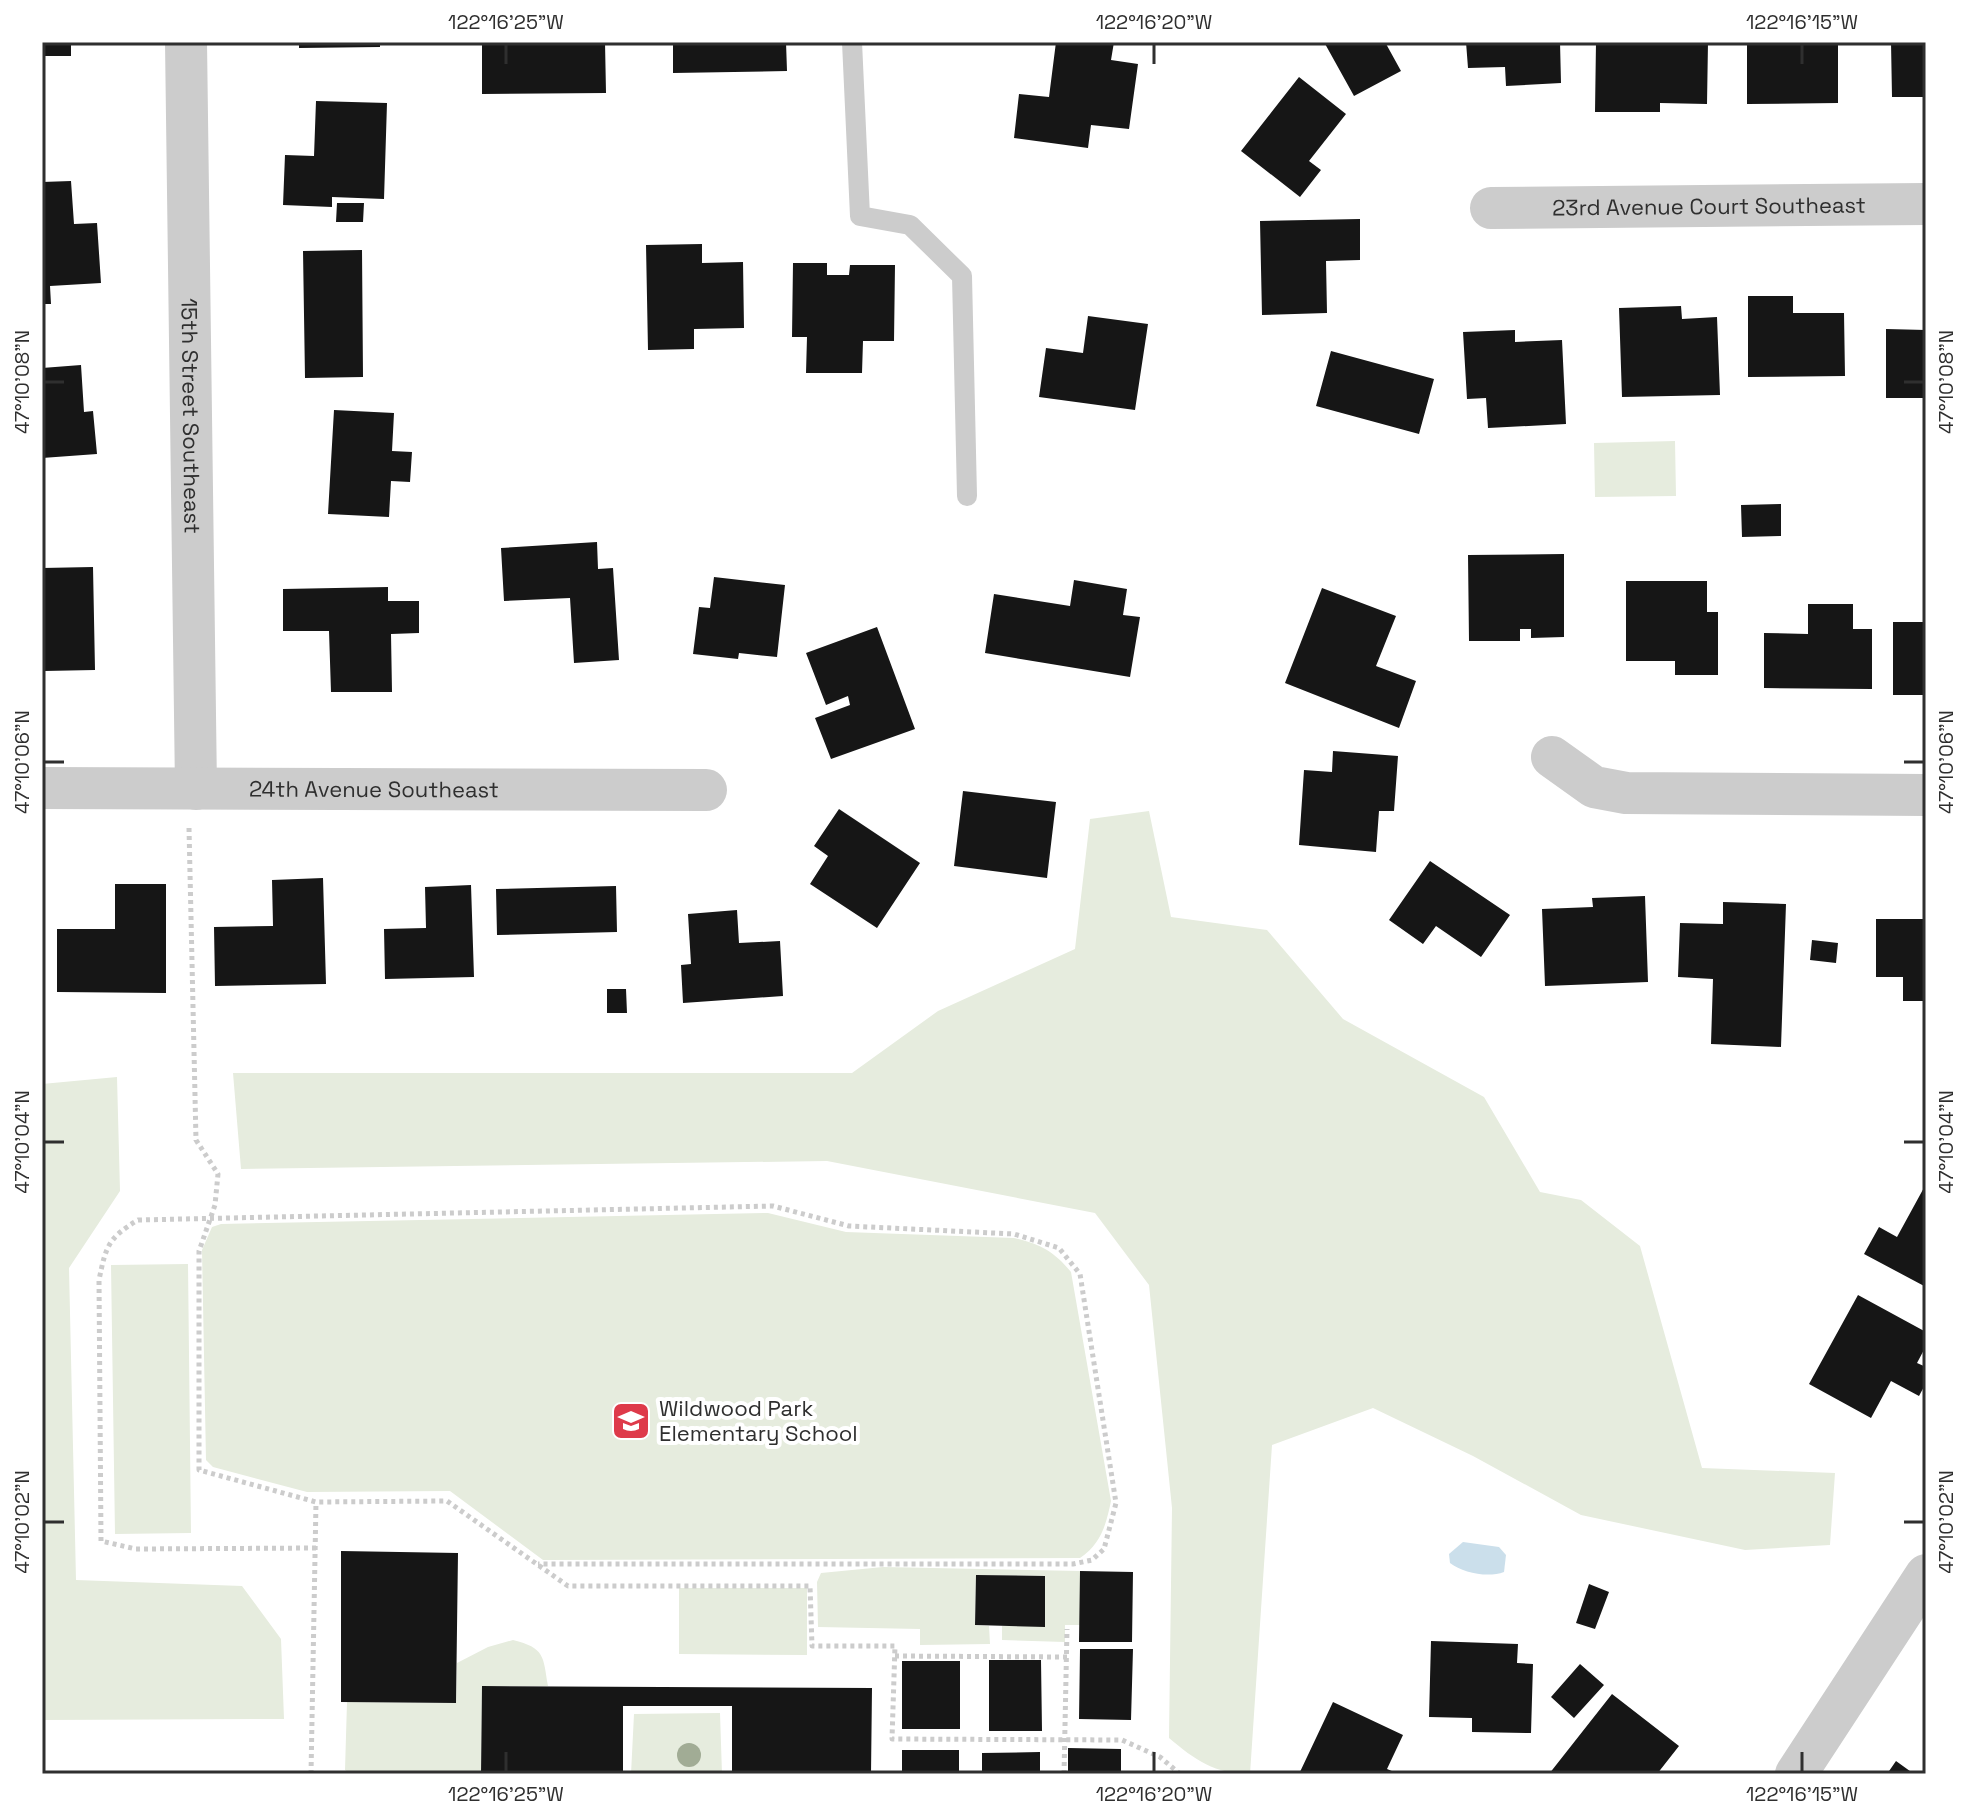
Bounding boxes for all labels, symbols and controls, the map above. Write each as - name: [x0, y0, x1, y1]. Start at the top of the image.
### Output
- text: 122°16'25"W: [448, 9, 564, 35]
- text: 122°16'20"W: [1096, 9, 1212, 35]
- text: 122°16'15"W: [1746, 9, 1858, 35]
- street label: 23rd Avenue Court Southeast: [1552, 191, 1866, 221]
- street label: 15th Street Southeast: [175, 298, 207, 534]
- text: 47°10'08"N: [9, 330, 35, 434]
- text: 47°10'08"N: [1933, 330, 1959, 434]
- text: 47°10'06"N: [9, 710, 35, 814]
- text: 47°10'06"N: [1933, 710, 1959, 814]
- street label: 24th Avenue Southeast: [249, 775, 499, 803]
- text: 47°10'04"N: [9, 1090, 35, 1194]
- text: 47°10'04"N: [1933, 1090, 1959, 1194]
- place label: Wildwood Park Elementary School: [659, 1394, 858, 1447]
- school or university icon: Wildwood Park Elementary School: [610, 1400, 652, 1442]
- text: 47°10'02"N: [9, 1470, 35, 1574]
- text: 47°10'02"N: [1933, 1470, 1959, 1574]
- text: 122°16'25"W: [448, 1781, 564, 1807]
- text: 122°16'20"W: [1096, 1781, 1212, 1807]
- text: 122°16'15"W: [1746, 1781, 1858, 1807]

